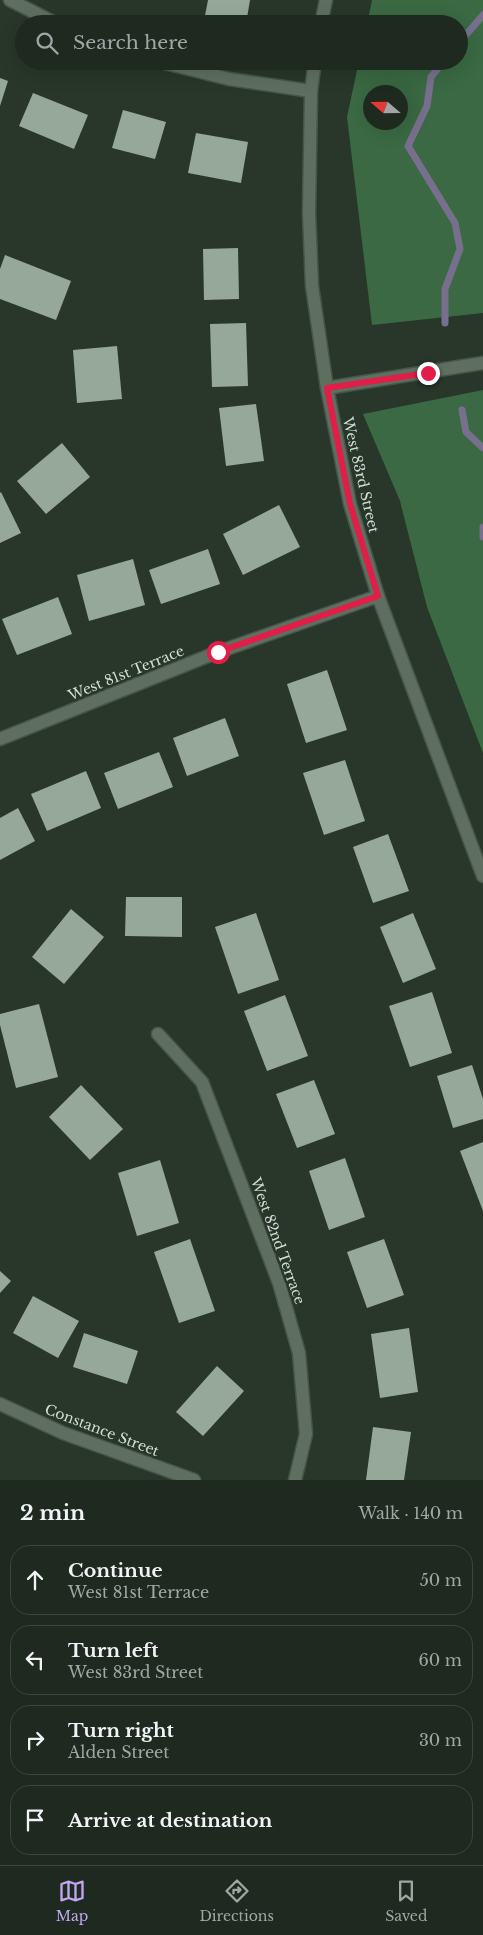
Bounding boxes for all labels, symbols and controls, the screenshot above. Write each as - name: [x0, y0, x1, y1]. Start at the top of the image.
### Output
- search box: [15, 15, 468, 70]
- icon: search: [33, 29, 61, 57]
- text: Search here: [73, 31, 188, 54]
- north arrow: [363, 85, 408, 130]
- route end: [417, 362, 440, 385]
- street label: West 83rd Street: [339, 414, 383, 535]
- route start: [207, 641, 230, 664]
- street label: West 81st Terrace: [64, 642, 187, 705]
- street label: West 82nd Terrace: [246, 1174, 309, 1307]
- street label: Constance Street: [42, 1400, 162, 1460]
- text: 2 min: [20, 1500, 85, 1526]
- text: Walk · 140 m: [358, 1503, 463, 1523]
- text: Continue: [68, 1559, 163, 1582]
- icon: ahead: [21, 1566, 49, 1594]
- text: 50 m: [420, 1570, 462, 1590]
- text: West 81st Terrace: [68, 1582, 209, 1602]
- text: Turn left: [68, 1639, 159, 1662]
- icon: left: [21, 1646, 49, 1674]
- text: 60 m: [419, 1650, 462, 1670]
- text: West 83rd Street: [68, 1662, 203, 1682]
- text: Turn right: [68, 1719, 174, 1742]
- icon: right: [21, 1726, 49, 1754]
- text: 30 m: [419, 1730, 462, 1750]
- text: Alden Street: [68, 1742, 169, 1762]
- icon: arrive: [21, 1806, 49, 1834]
- text: Arrive at destination: [68, 1809, 272, 1832]
- tab: Map: [56, 1877, 88, 1925]
- tab: Directions: [199, 1877, 274, 1925]
- tab: Saved: [385, 1877, 427, 1925]

